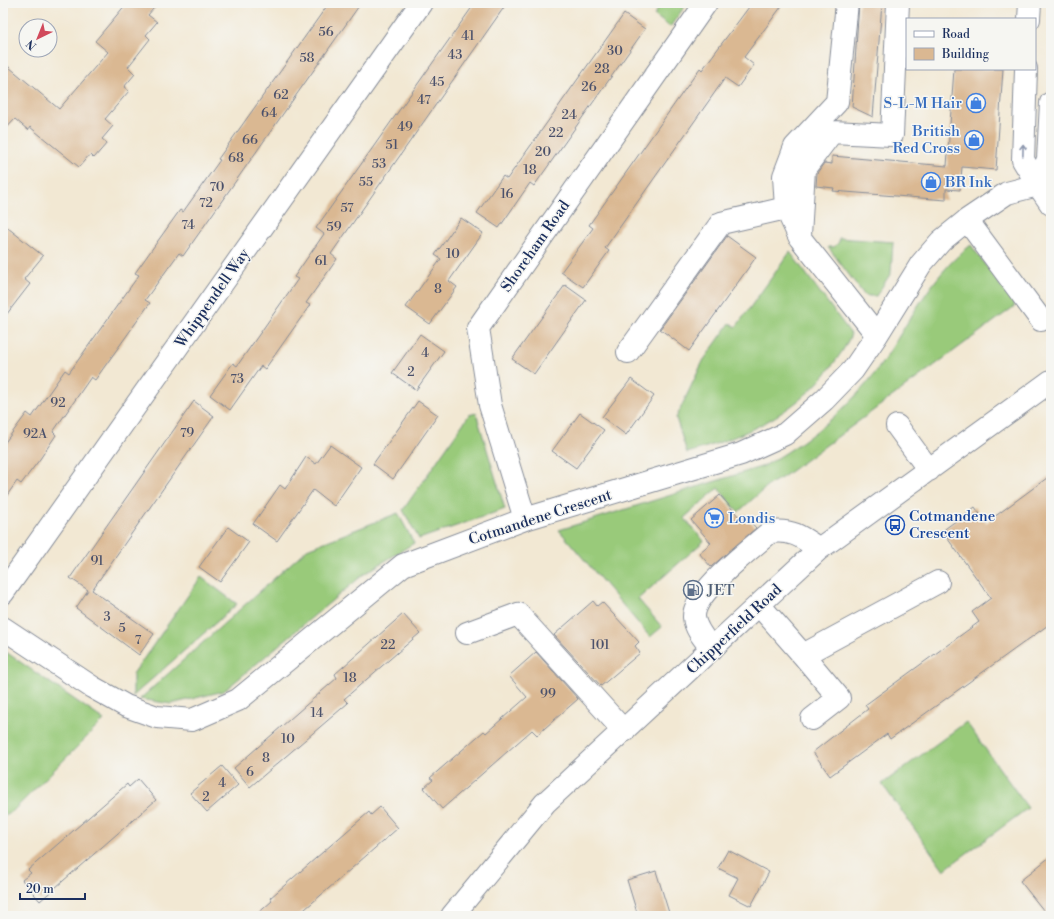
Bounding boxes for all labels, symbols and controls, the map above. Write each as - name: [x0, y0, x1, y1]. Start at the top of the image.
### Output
- north arrow: [18, 18, 58, 58]
- legend: [906, 18, 1036, 70]
- house number: 56: [318, 24, 334, 40]
- text: Road: [942, 27, 970, 42]
- house number: 41: [461, 28, 475, 44]
- text: N: [24, 36, 40, 53]
- house number: 30: [607, 43, 623, 59]
- house number: 43: [448, 47, 462, 63]
- text: Building: [941, 47, 990, 62]
- house number: 58: [299, 50, 315, 66]
- house number: 28: [594, 61, 610, 77]
- house number: 45: [430, 74, 444, 90]
- house number: 26: [581, 79, 597, 95]
- house number: 62: [273, 87, 289, 103]
- house number: 47: [417, 92, 431, 108]
- shop icon: S-L-M Hair: [965, 92, 987, 114]
- place label: S-L-M Hair: [884, 94, 963, 113]
- house number: 64: [261, 105, 277, 121]
- house number: 24: [561, 107, 577, 123]
- house number: 49: [397, 119, 413, 135]
- place label: British Red Cross: [892, 122, 960, 158]
- house number: 22: [549, 125, 563, 141]
- shop icon: British Red Cross: [963, 129, 985, 151]
- house number: 66: [242, 132, 258, 148]
- house number: 51: [386, 137, 399, 153]
- house number: 20: [535, 144, 551, 160]
- one-way arrow: [1019, 144, 1027, 157]
- house number: 68: [228, 150, 244, 166]
- house number: 53: [372, 156, 386, 172]
- house number: 18: [523, 162, 537, 178]
- shop icon: BR Ink: [920, 171, 942, 193]
- place label: BR Ink: [944, 173, 993, 192]
- house number: 55: [359, 174, 373, 190]
- house number: 70: [210, 179, 225, 195]
- house number: 16: [500, 186, 514, 202]
- house number: 72: [199, 195, 213, 211]
- street label: Shoreham Road: [497, 196, 574, 296]
- house number: 57: [340, 200, 354, 216]
- house number: 74: [181, 217, 195, 233]
- house number: 59: [326, 219, 342, 235]
- street label: Whippendell Way: [171, 244, 254, 352]
- house number: 10: [446, 246, 460, 262]
- house number: 61: [314, 253, 328, 269]
- house number: 8: [434, 281, 442, 297]
- house number: 4: [421, 345, 429, 361]
- house number: 2: [407, 364, 415, 380]
- house number: 73: [230, 371, 244, 387]
- house number: 92: [50, 395, 66, 411]
- house number: 79: [180, 425, 194, 441]
- house number: 92A: [23, 426, 48, 442]
- street label: Cotmandene Crescent: [466, 485, 615, 550]
- supermarket icon: Londis: [703, 507, 725, 529]
- place label: Cotmandene Crescent: [909, 507, 995, 543]
- place label: Londis: [728, 509, 775, 528]
- bus stop icon: Cotmandene Crescent: [884, 514, 906, 536]
- house number: 91: [90, 553, 104, 569]
- fuel station icon: JET: [682, 579, 704, 601]
- street label: Chipperfield Road: [683, 580, 786, 678]
- place label: JET: [706, 581, 735, 600]
- house number: 3: [103, 609, 111, 625]
- house number: 5: [118, 620, 126, 636]
- house number: 7: [135, 632, 142, 648]
- house number: 22: [381, 637, 395, 653]
- house number: 101: [591, 637, 610, 653]
- house number: 18: [343, 670, 357, 686]
- house number: 99: [540, 686, 556, 702]
- house number: 14: [311, 705, 324, 721]
- house number: 10: [281, 731, 295, 747]
- house number: 8: [262, 750, 270, 766]
- house number: 6: [246, 764, 254, 780]
- house number: 4: [218, 775, 226, 791]
- house number: 2: [202, 789, 210, 805]
- scale bar: [20, 875, 85, 901]
- text: 20 m: [26, 882, 54, 897]

